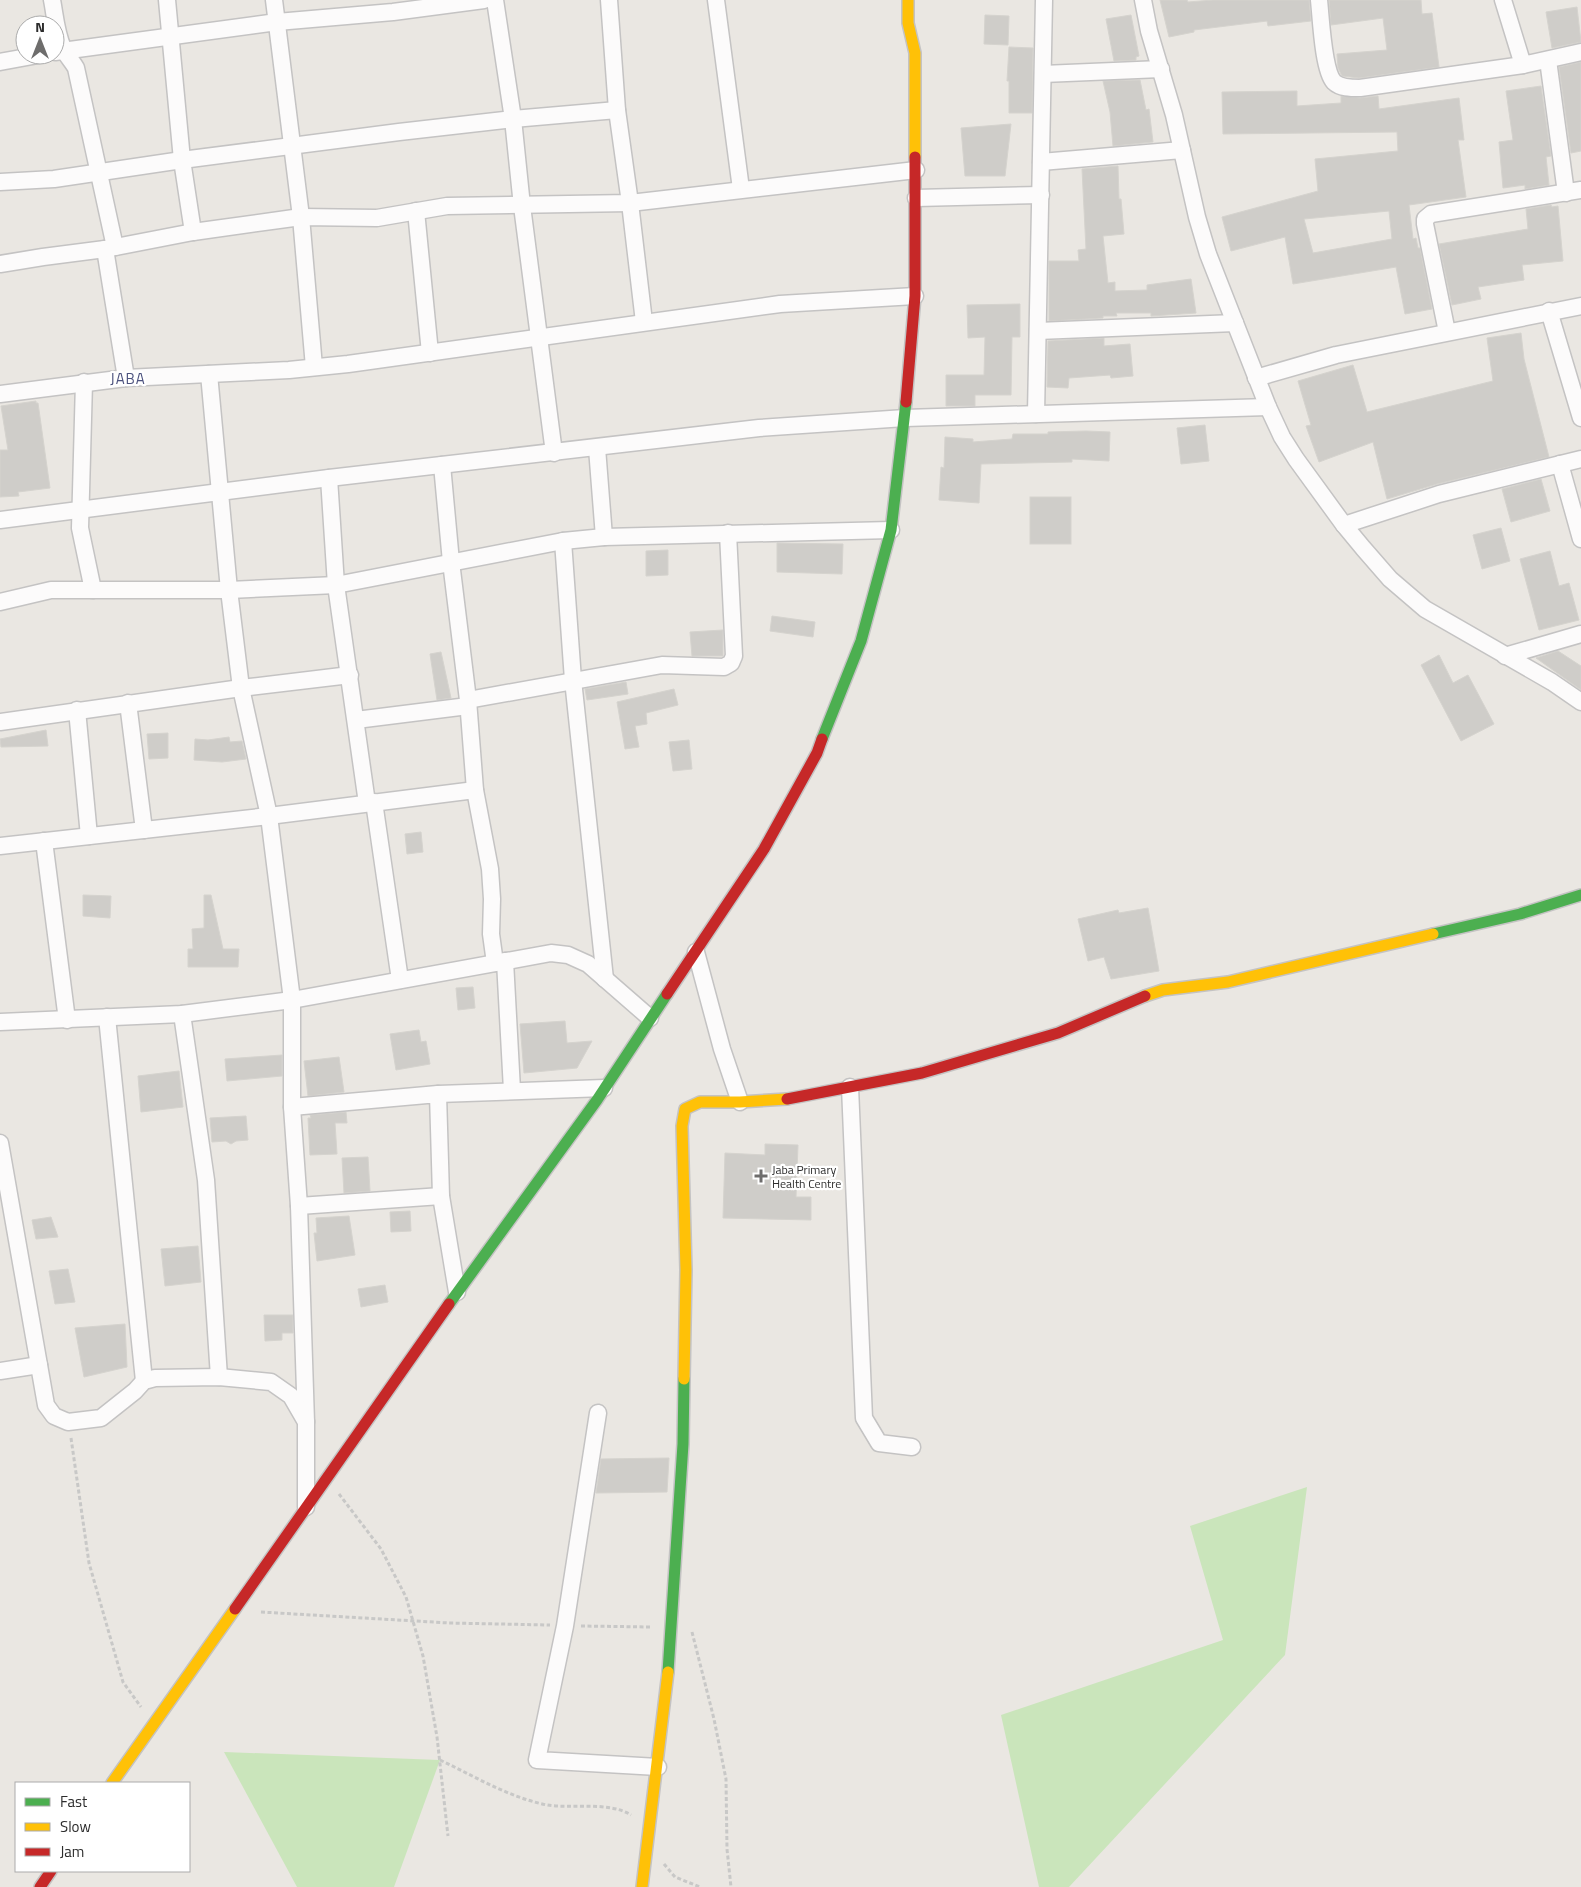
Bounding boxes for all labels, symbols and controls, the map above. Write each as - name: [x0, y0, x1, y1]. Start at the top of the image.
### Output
- north arrow: [15, 15, 65, 65]
- text: N: [35, 16, 45, 37]
- district label: JABA: [110, 367, 146, 390]
- place label: Jaba Primary Health Centre: [772, 1160, 841, 1193]
- marker: Jaba Primary Health Centre: [754, 1169, 768, 1183]
- legend: [15, 1782, 190, 1872]
- text: Fast: [60, 1790, 88, 1813]
- text: Slow: [60, 1815, 91, 1838]
- text: Jam: [60, 1840, 84, 1863]

